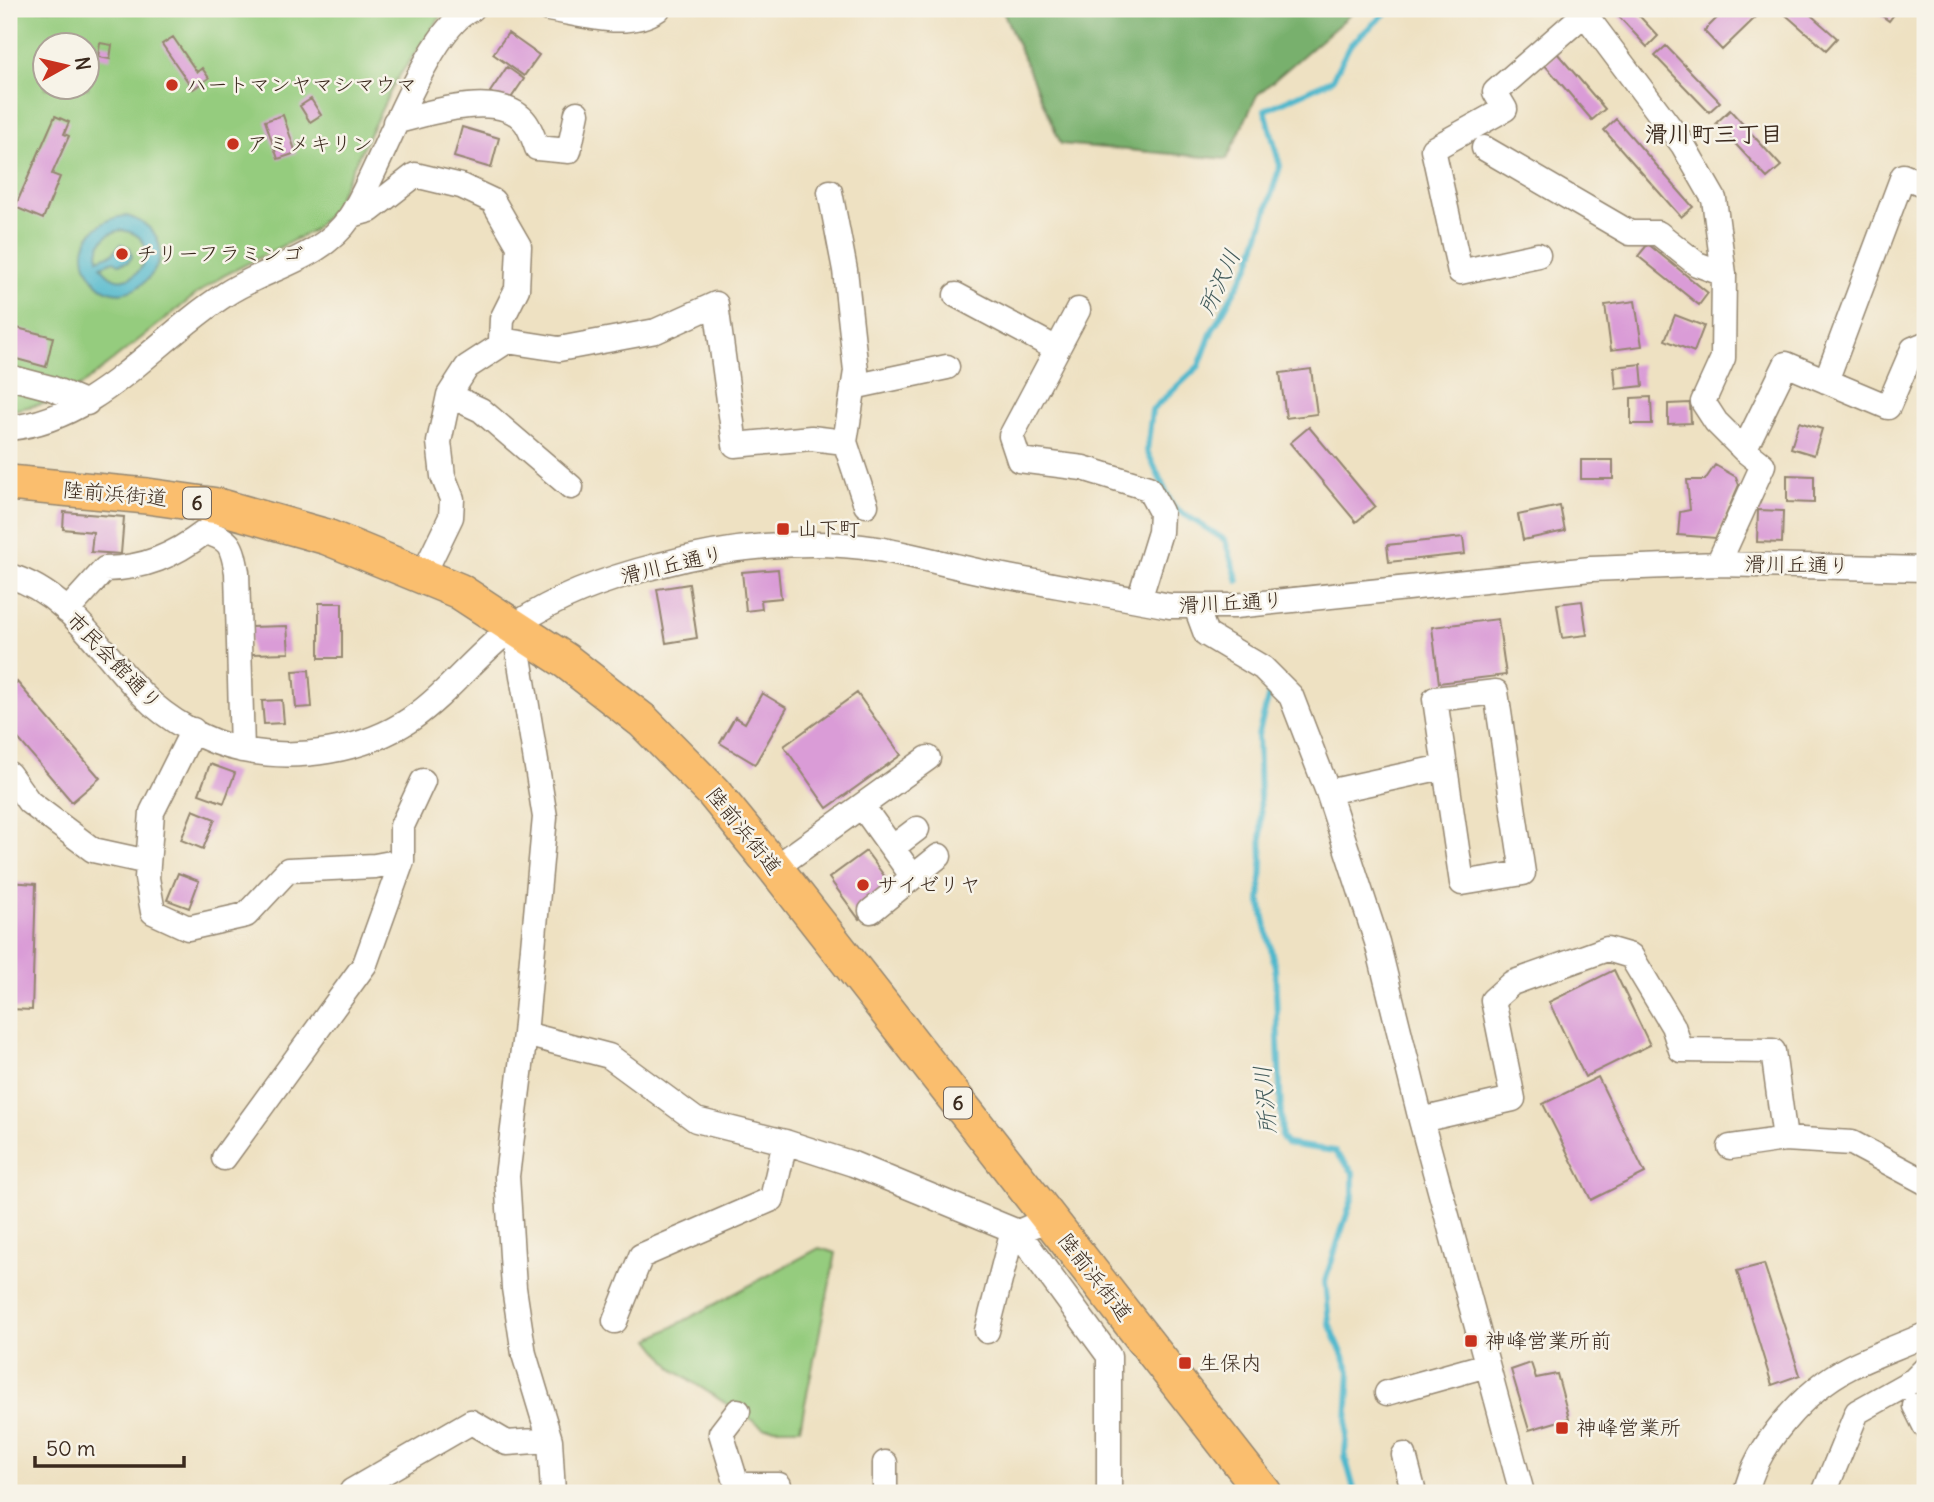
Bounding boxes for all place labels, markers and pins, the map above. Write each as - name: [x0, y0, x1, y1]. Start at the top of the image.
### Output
- place label: ハートマンヤマシマウマ: [186, 71, 417, 98]
- marker: ハートマンヤマシマウマ: [164, 77, 180, 93]
- place label: アミメキリン: [247, 130, 373, 157]
- marker: アミメキリン: [225, 136, 241, 152]
- place label: チリーフラミンゴ: [136, 240, 303, 267]
- marker: チリーフラミンゴ: [114, 246, 130, 262]
- place label: 山下町: [797, 515, 860, 542]
- marker: 山下町: [775, 521, 791, 537]
- place label: サイゼリヤ: [877, 871, 981, 898]
- marker: サイゼリヤ: [855, 877, 871, 893]
- place label: 神峰営業所前: [1485, 1327, 1611, 1354]
- marker: 神峰営業所前: [1463, 1333, 1479, 1349]
- place label: 生保内: [1199, 1349, 1262, 1376]
- marker: 生保内: [1177, 1355, 1193, 1371]
- place label: 神峰営業所: [1576, 1414, 1681, 1441]
- marker: 神峰営業所: [1554, 1420, 1570, 1436]

